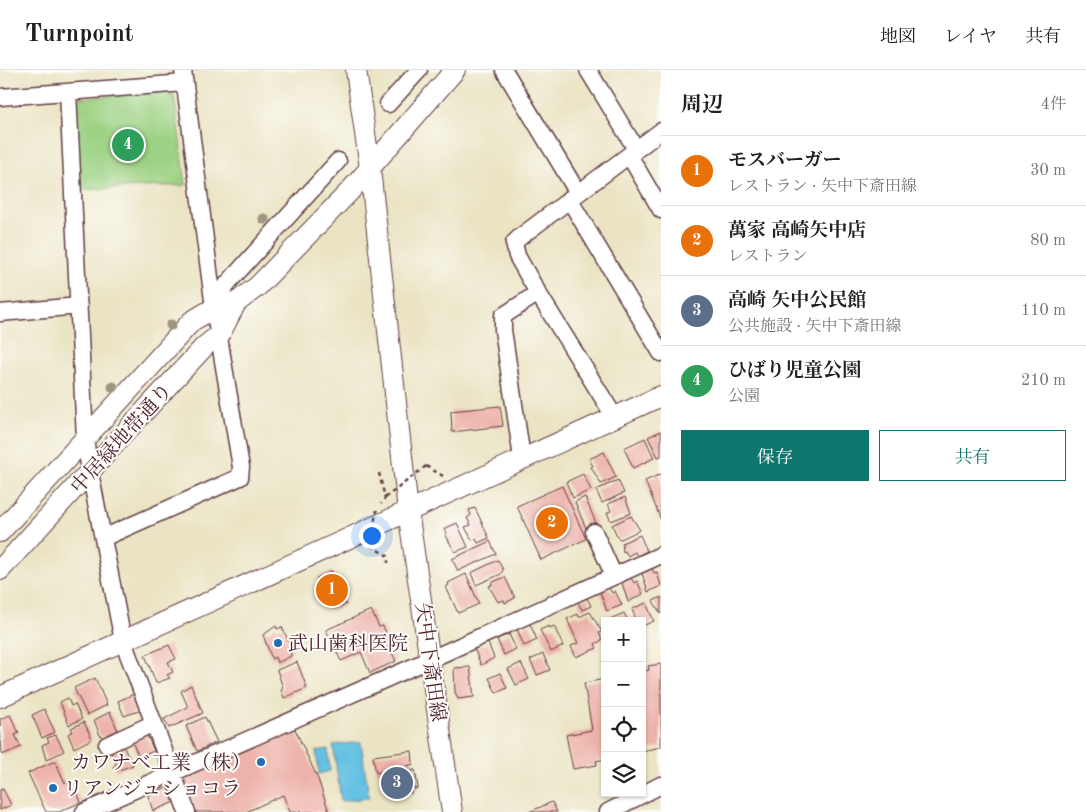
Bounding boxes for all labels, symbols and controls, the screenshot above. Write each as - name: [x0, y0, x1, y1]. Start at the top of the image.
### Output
- text: Turnpoint: [25, 23, 133, 47]
- text: 地図: [880, 28, 916, 46]
- text: レイヤ: [944, 28, 997, 46]
- text: 共有: [1025, 28, 1061, 46]
- text: 周辺: [681, 95, 723, 116]
- text: 4件: [1041, 97, 1066, 113]
- pin: 4: [112, 126, 144, 164]
- text: モスバーガー: [728, 152, 842, 171]
- text: 1: [692, 163, 702, 179]
- text: 30 m: [1030, 163, 1066, 179]
- text: レストラン · 矢中下斎田線: [728, 179, 917, 195]
- text: 萬家 高崎矢中店: [728, 222, 866, 241]
- text: 2: [692, 233, 702, 249]
- text: 80 m: [1030, 233, 1066, 249]
- text: レストラン: [728, 249, 808, 265]
- text: 高崎 矢中公民館: [728, 292, 866, 311]
- text: 3: [692, 303, 702, 319]
- text: 110 m: [1021, 303, 1066, 319]
- text: 公共施設 · 矢中下斎田線: [728, 319, 901, 335]
- text: ひばり児童公園: [728, 362, 861, 381]
- text: 4: [692, 373, 702, 389]
- text: 210 m: [1021, 373, 1066, 389]
- street label: 中居緑地帯通り: [67, 379, 177, 498]
- text: 公園: [728, 389, 760, 405]
- button: 保存: [681, 430, 869, 481]
- button: 共有: [879, 430, 1066, 481]
- pin: 2: [536, 504, 568, 542]
- your location: [359, 523, 385, 549]
- pin: 1: [316, 571, 348, 609]
- street label: 矢中下斎田線: [411, 601, 449, 723]
- map controls: [601, 617, 646, 797]
- button: +: [601, 617, 646, 662]
- place label: 武山歯科医院: [288, 633, 408, 655]
- marker: 武山歯科医院: [272, 637, 284, 649]
- button: −: [601, 662, 646, 707]
- button: locate: [601, 707, 646, 752]
- place label: カワナベ工業（株）: [71, 752, 251, 774]
- button: layers: [601, 752, 646, 797]
- marker: カワナベ工業（株）: [255, 756, 267, 768]
- pin: 3: [381, 764, 413, 802]
- place label: リアンジュショコラ: [63, 779, 241, 800]
- marker: リアンジュショコラ: [47, 782, 59, 794]

